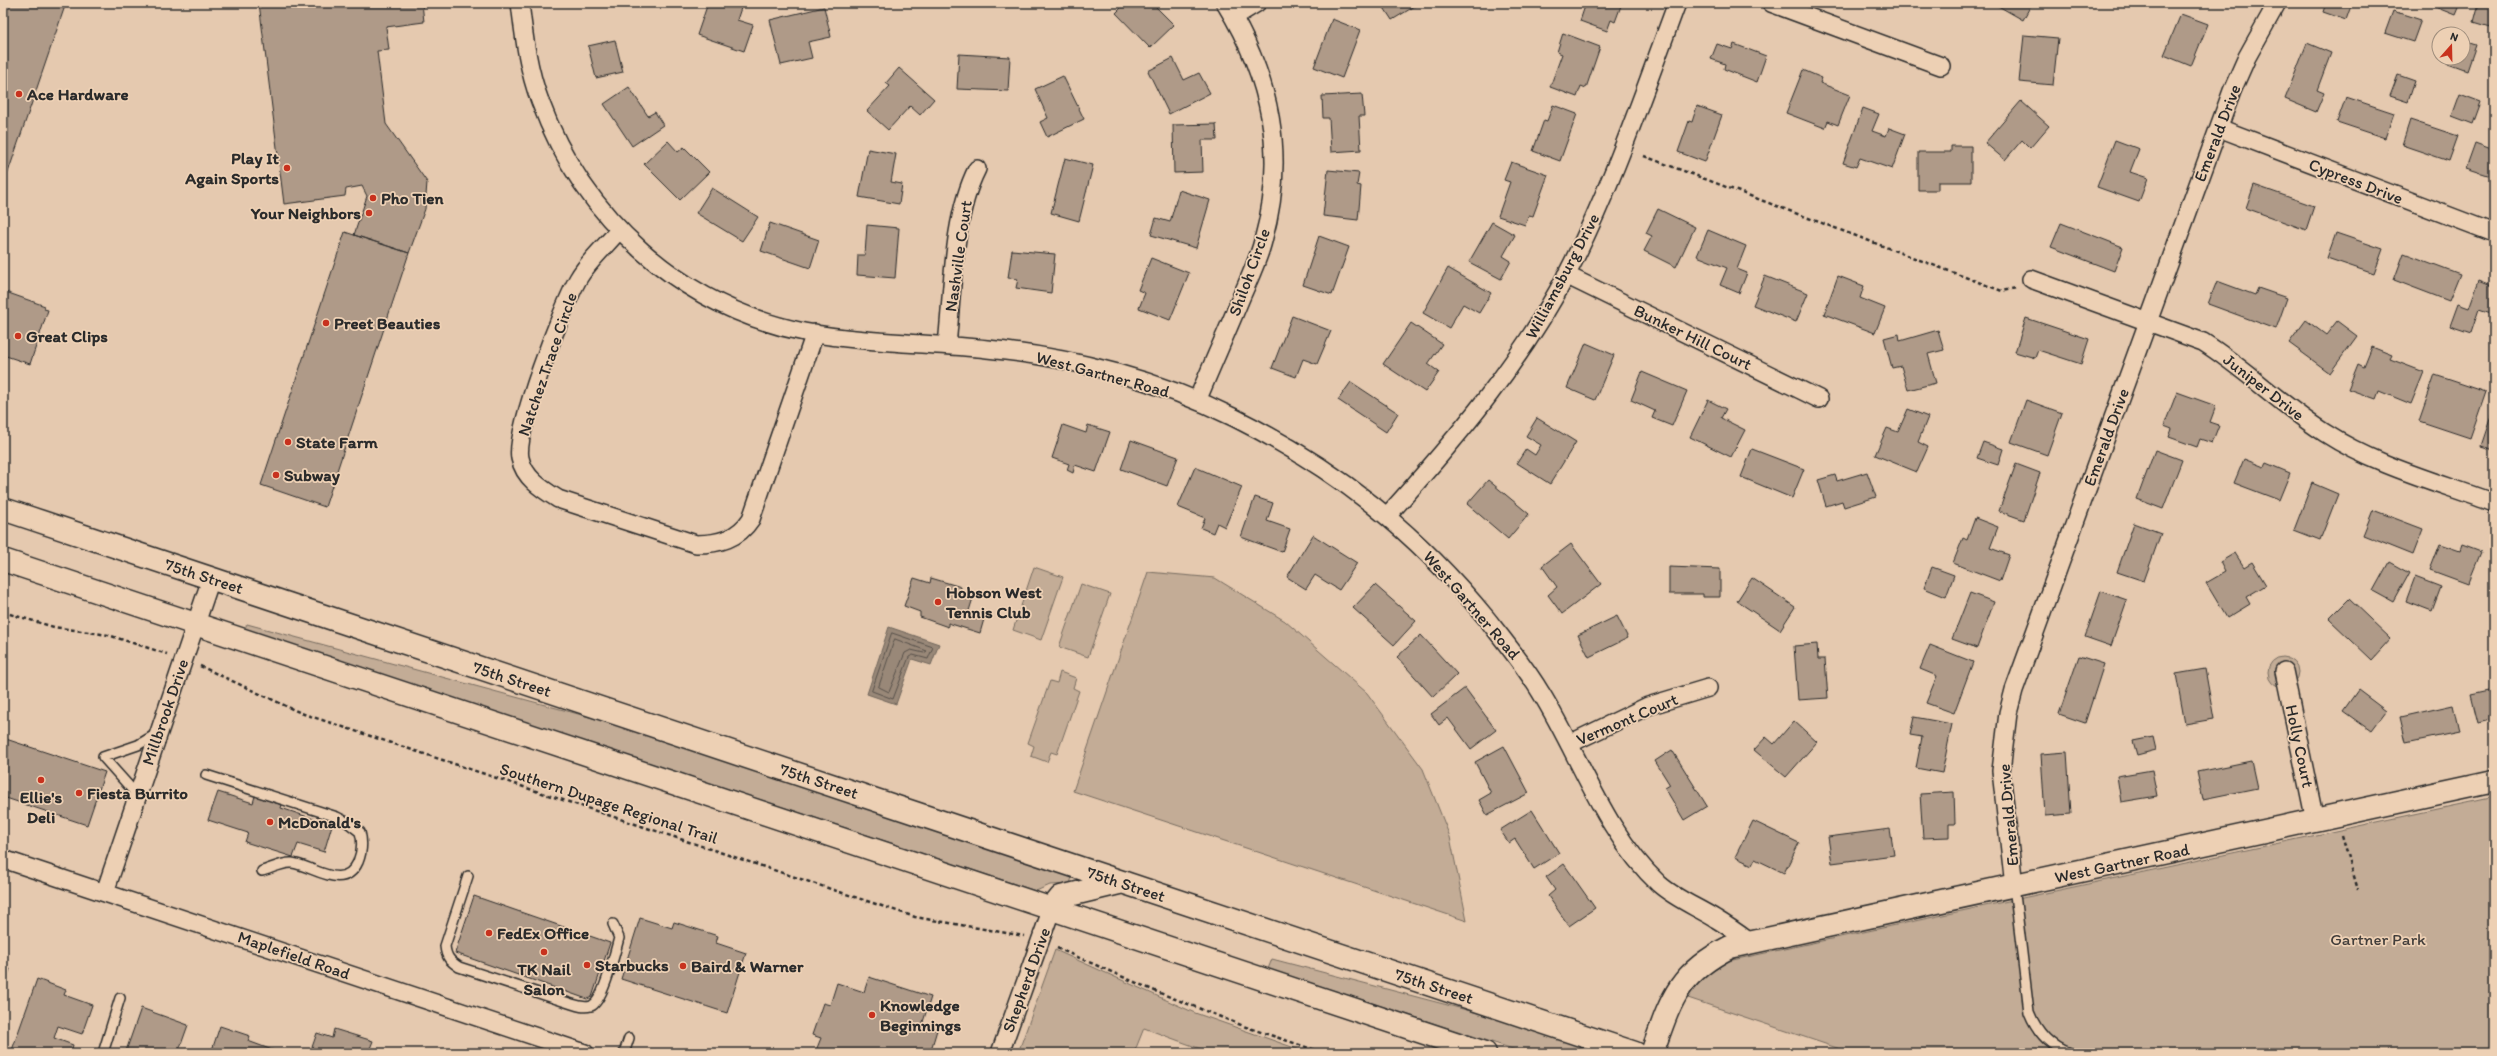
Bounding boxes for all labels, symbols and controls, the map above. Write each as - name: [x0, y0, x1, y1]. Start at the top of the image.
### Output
- north arrow: [2431, 26, 2471, 66]
- text: N: [2449, 30, 2460, 44]
- street label: Emerald Drive: [2189, 82, 2245, 184]
- place label: Ace Hardware: [26, 84, 129, 104]
- marker: Ace Hardware: [14, 89, 24, 99]
- place label: Play It Again Sports: [184, 148, 280, 189]
- street label: Cypress Drive: [2306, 154, 2406, 208]
- marker: Play It Again Sports: [282, 163, 292, 173]
- place label: Pho Tien: [381, 188, 444, 208]
- marker: Pho Tien: [368, 193, 378, 203]
- street label: Nashville Court: [940, 199, 976, 313]
- place label: Your Neighbors: [250, 203, 361, 224]
- marker: Your Neighbors: [364, 208, 374, 218]
- street label: Williamsburg Drive: [1520, 210, 1604, 342]
- street label: Shiloh Circle: [1224, 225, 1274, 319]
- street label: Natchez Trace Circle: [513, 290, 581, 438]
- street label: Bunker Hill Court: [1631, 300, 1755, 374]
- place label: Preet Beauties: [334, 313, 441, 333]
- marker: Preet Beauties: [321, 318, 331, 328]
- place label: Great Clips: [26, 326, 108, 347]
- marker: Great Clips: [13, 331, 23, 341]
- street label: West Gartner Road: [1034, 347, 1173, 402]
- street label: Juniper Drive: [2220, 349, 2308, 425]
- street label: Emerald Drive: [2079, 385, 2133, 489]
- place label: State Farm: [296, 432, 378, 452]
- marker: State Farm: [283, 437, 293, 447]
- place label: Subway: [284, 465, 341, 486]
- marker: Subway: [271, 470, 281, 480]
- street label: West Gartner Road: [1419, 547, 1525, 664]
- street label: 75th Street: [162, 554, 246, 598]
- place label: Hobson West Tennis Club: [945, 582, 1042, 622]
- marker: Hobson West Tennis Club: [933, 597, 943, 607]
- street label: Millbrook Drive: [137, 656, 193, 768]
- street label: 75th Street: [470, 657, 554, 701]
- street label: Vermont Court: [1573, 689, 1681, 749]
- street label: Holly Court: [2281, 703, 2319, 790]
- street label: Southern Dupage Regional Trail: [497, 758, 721, 848]
- street label: 75th Street: [777, 759, 861, 803]
- street label: Emerald Drive: [1994, 763, 2022, 867]
- marker: Ellie's Deli: [36, 775, 46, 785]
- place label: Fiesta Burrito: [87, 783, 188, 803]
- place label: Ellie's Deli: [20, 787, 62, 827]
- marker: Fiesta Burrito: [74, 788, 84, 798]
- place label: McDonald's: [278, 812, 362, 832]
- marker: McDonald's: [265, 817, 275, 827]
- street label: West Gartner Road: [2053, 839, 2192, 887]
- street label: 75th Street: [1084, 862, 1168, 906]
- place label: FedEx Office: [497, 923, 589, 943]
- street label: Shepherd Drive: [998, 925, 1054, 1035]
- street label: Maplefield Road: [235, 926, 353, 984]
- marker: FedEx Office: [484, 928, 494, 938]
- park label: Gartner Park: [2330, 929, 2426, 949]
- marker: TK Nail Salon: [539, 947, 549, 957]
- place label: Starbucks: [595, 955, 669, 975]
- place label: Baird & Warner: [691, 956, 804, 976]
- place label: TK Nail Salon: [516, 959, 571, 999]
- marker: Starbucks: [582, 960, 592, 970]
- marker: Baird & Warner: [678, 961, 688, 971]
- street label: 75th Street: [1392, 964, 1476, 1008]
- place label: Knowledge Beginnings: [880, 995, 961, 1036]
- marker: Knowledge Beginnings: [867, 1010, 877, 1020]

